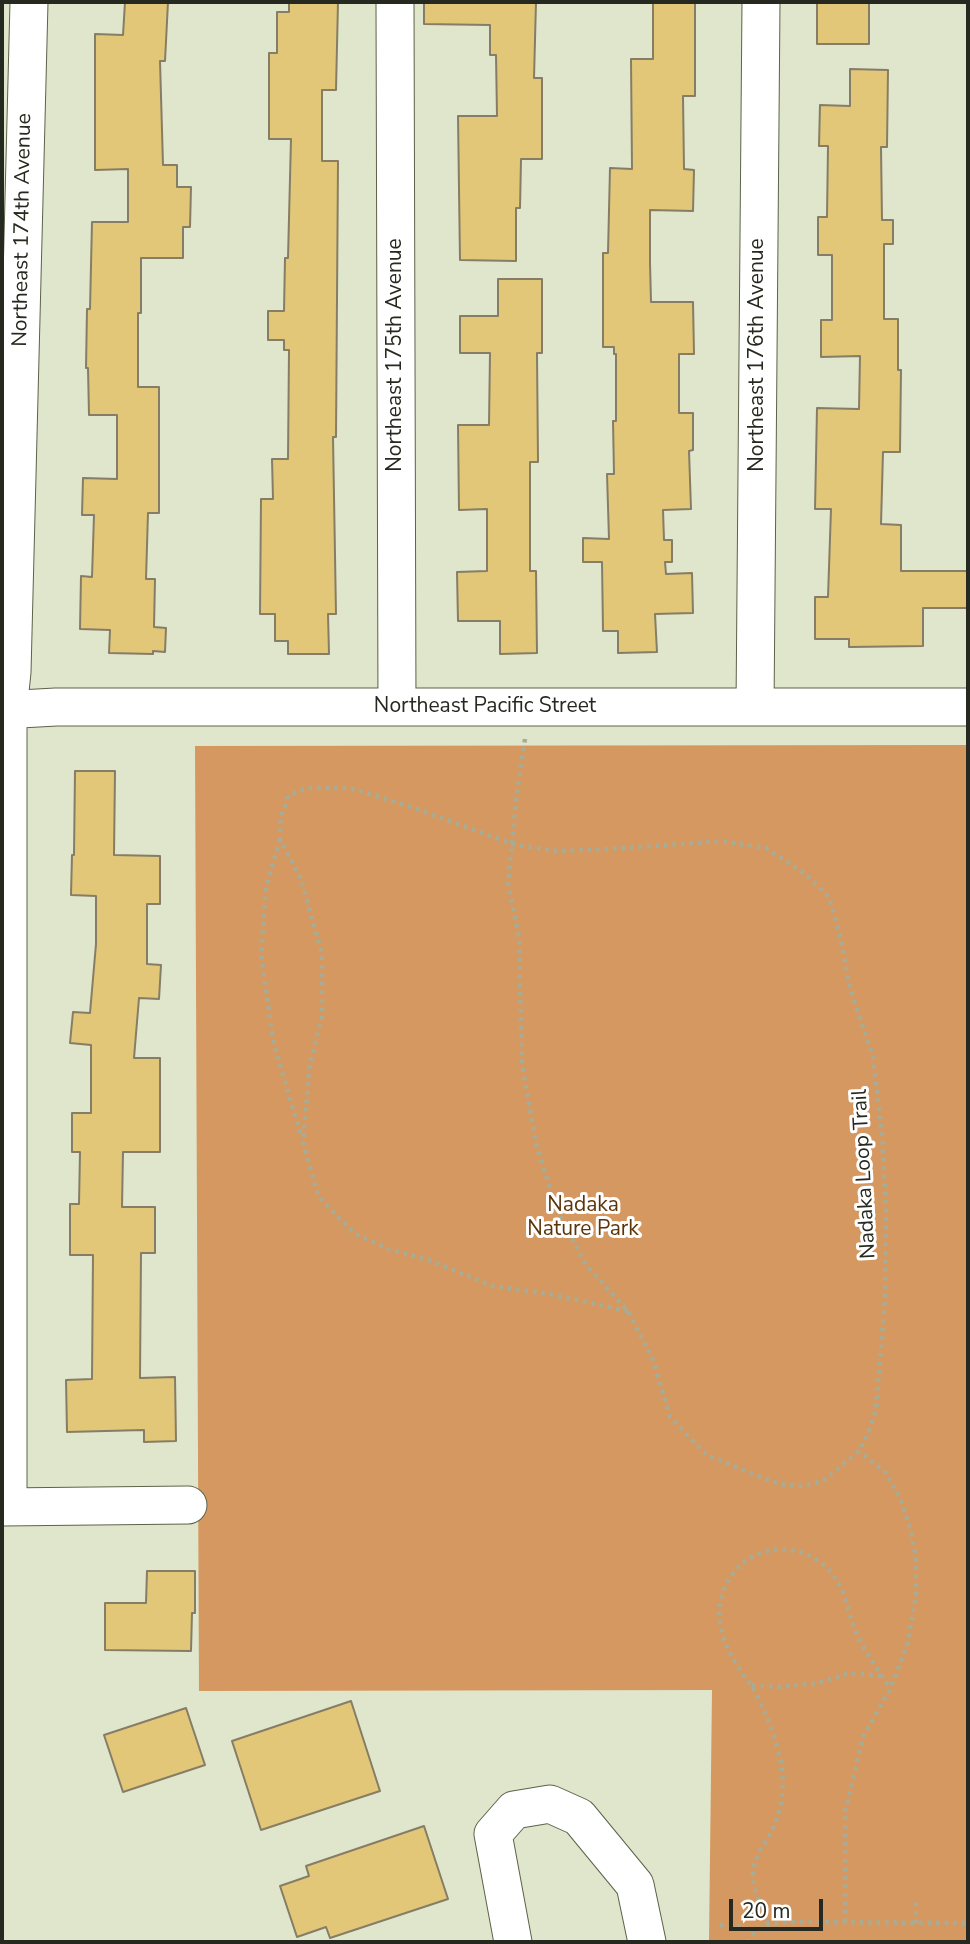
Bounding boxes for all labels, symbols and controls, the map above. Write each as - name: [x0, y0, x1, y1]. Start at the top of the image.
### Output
- street label: Northeast 174th Avenue: [8, 113, 38, 347]
- street label: Northeast 175th Avenue: [383, 238, 409, 472]
- street label: Northeast 176th Avenue: [745, 238, 771, 472]
- street label: Northeast Pacific Street: [374, 694, 596, 720]
- street label: Nadaka Loop Trail: [848, 1088, 882, 1260]
- park label: Nadaka Nature Park: [527, 1193, 639, 1243]
- scale bar: [732, 1884, 827, 1928]
- text: 20 m: [742, 1897, 791, 1925]

